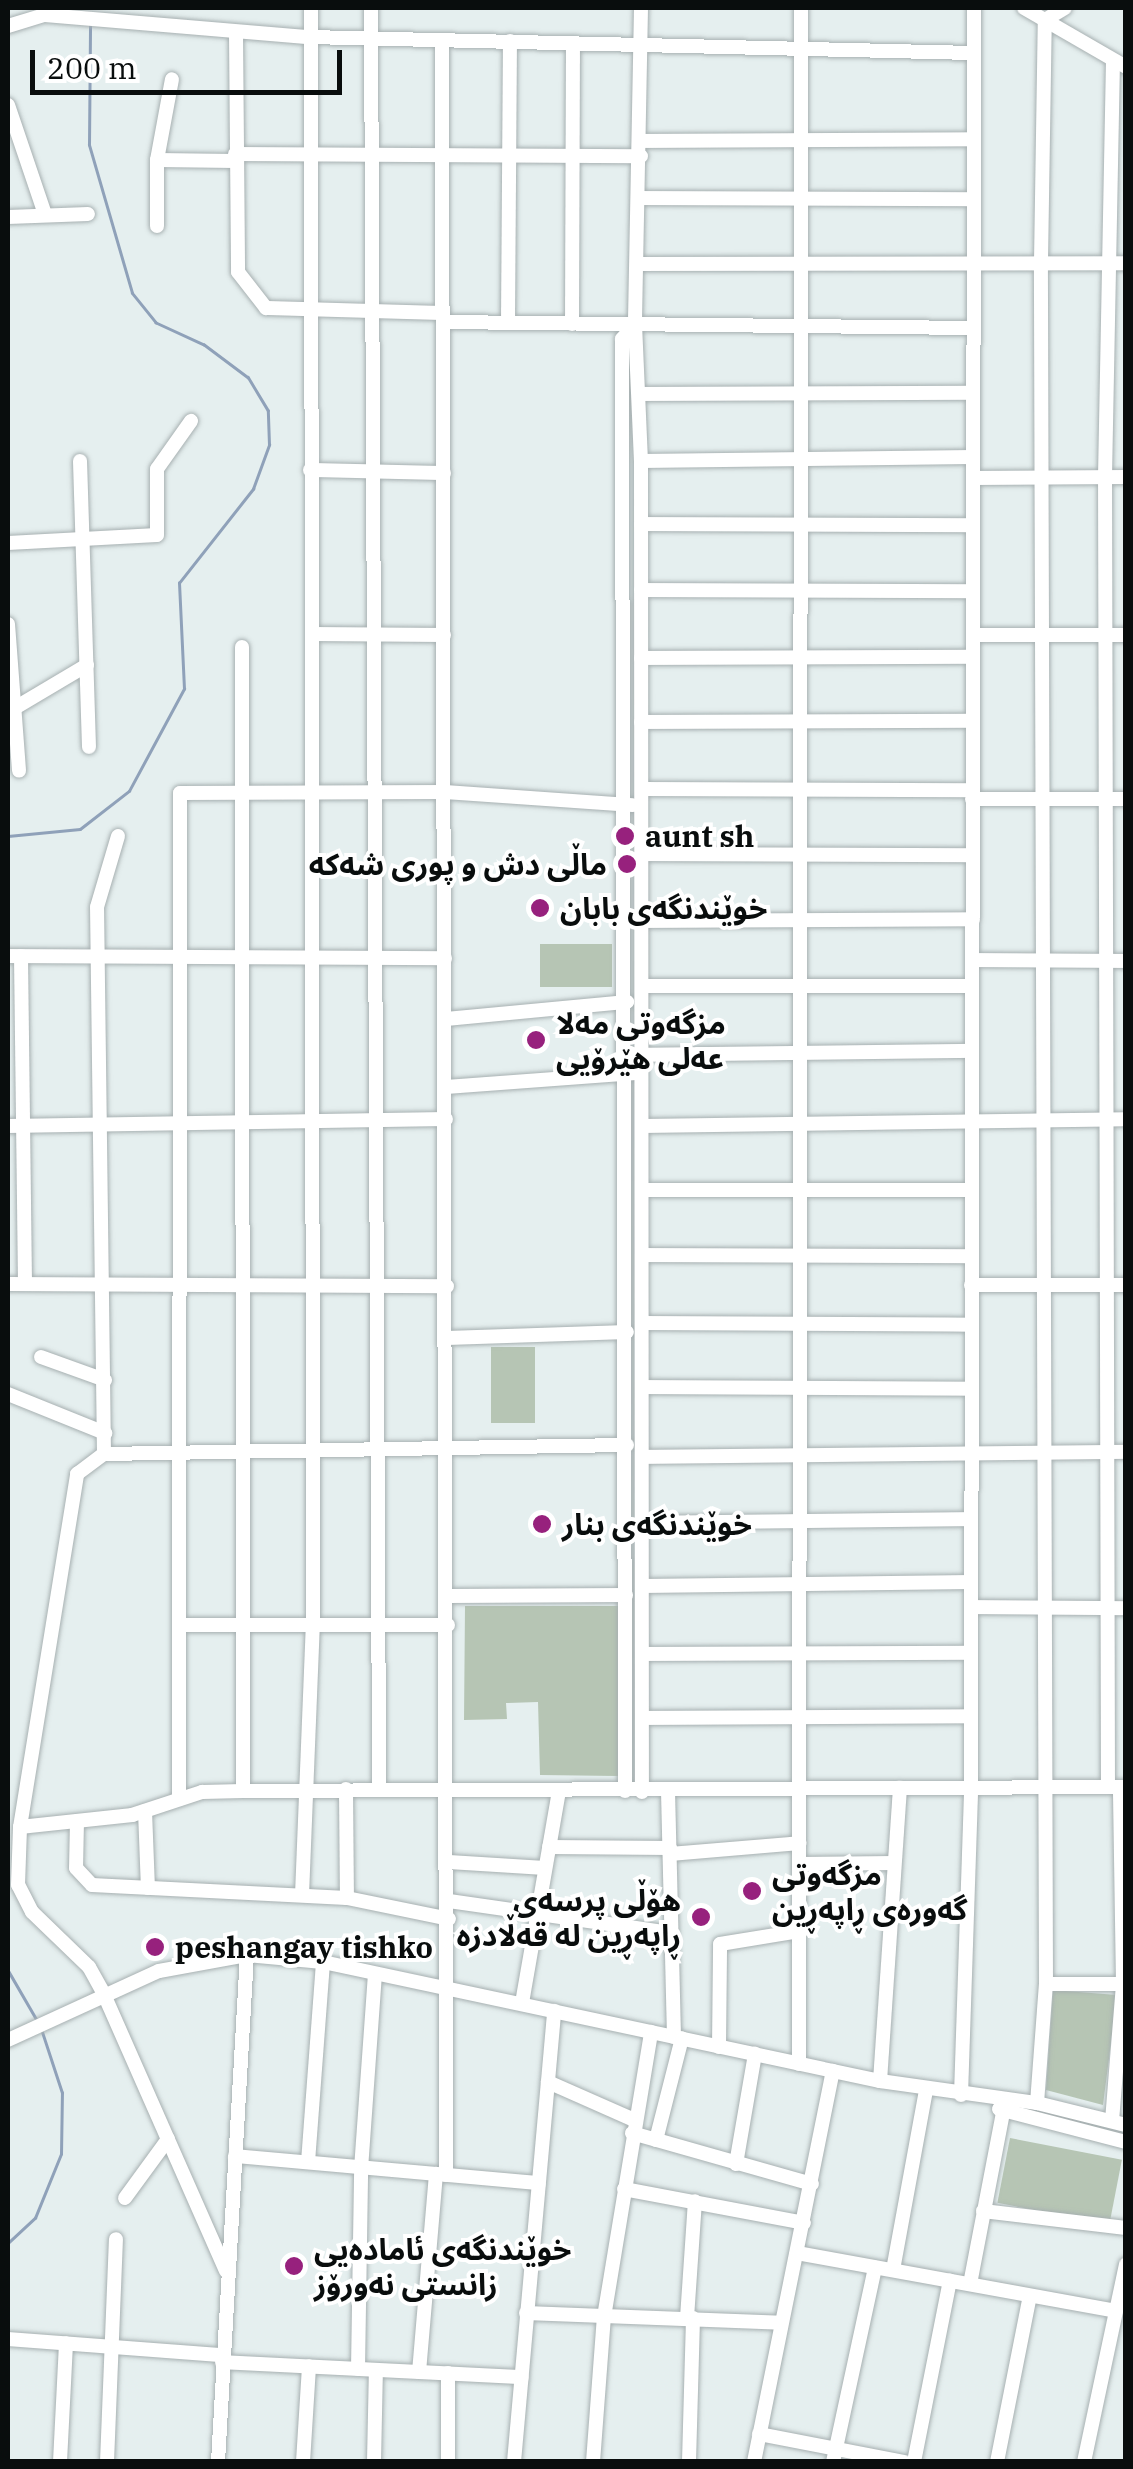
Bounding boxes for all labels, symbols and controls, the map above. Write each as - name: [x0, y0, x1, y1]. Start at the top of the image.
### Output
- scale bar: [35, 30, 348, 92]
- text: 200 m: [47, 48, 137, 87]
- place label: aunt sh: [645, 818, 754, 854]
- marker: aunt sh: [614, 825, 636, 847]
- place label: ماڵی دش و پوری شەکە: [309, 846, 607, 882]
- marker: ماڵی دش و پوری شەکە: [616, 853, 638, 875]
- place label: خوێندنگەی بابان: [560, 890, 767, 926]
- marker: خوێندنگەی بابان: [529, 897, 551, 919]
- place label: مزگەوتی مەلا عەلی هێرۆیی: [556, 1005, 726, 1076]
- marker: مزگەوتی مەلا عەلی هێرۆیی: [525, 1029, 547, 1051]
- place label: خوێندنگەی بنار: [562, 1506, 752, 1542]
- marker: خوێندنگەی بنار: [531, 1513, 553, 1535]
- place label: مزگەوتی گەورەی ڕاپەڕین: [772, 1856, 967, 1926]
- marker: مزگەوتی گەورەی ڕاپەڕین: [741, 1880, 763, 1902]
- place label: هۆڵی پرسەی ڕاپەڕین لە قەڵادزە: [457, 1882, 681, 1952]
- marker: هۆڵی پرسەی ڕاپەڕین لە قەڵادزە: [690, 1906, 712, 1928]
- place label: peshangay tishko: [175, 1929, 433, 1965]
- marker: peshangay tishko: [144, 1936, 166, 1958]
- place label: خوێندنگەی ئامادەیی زانستی نەورۆز: [314, 2231, 571, 2302]
- marker: خوێندنگەی ئامادەیی زانستی نەورۆز: [283, 2255, 305, 2277]

